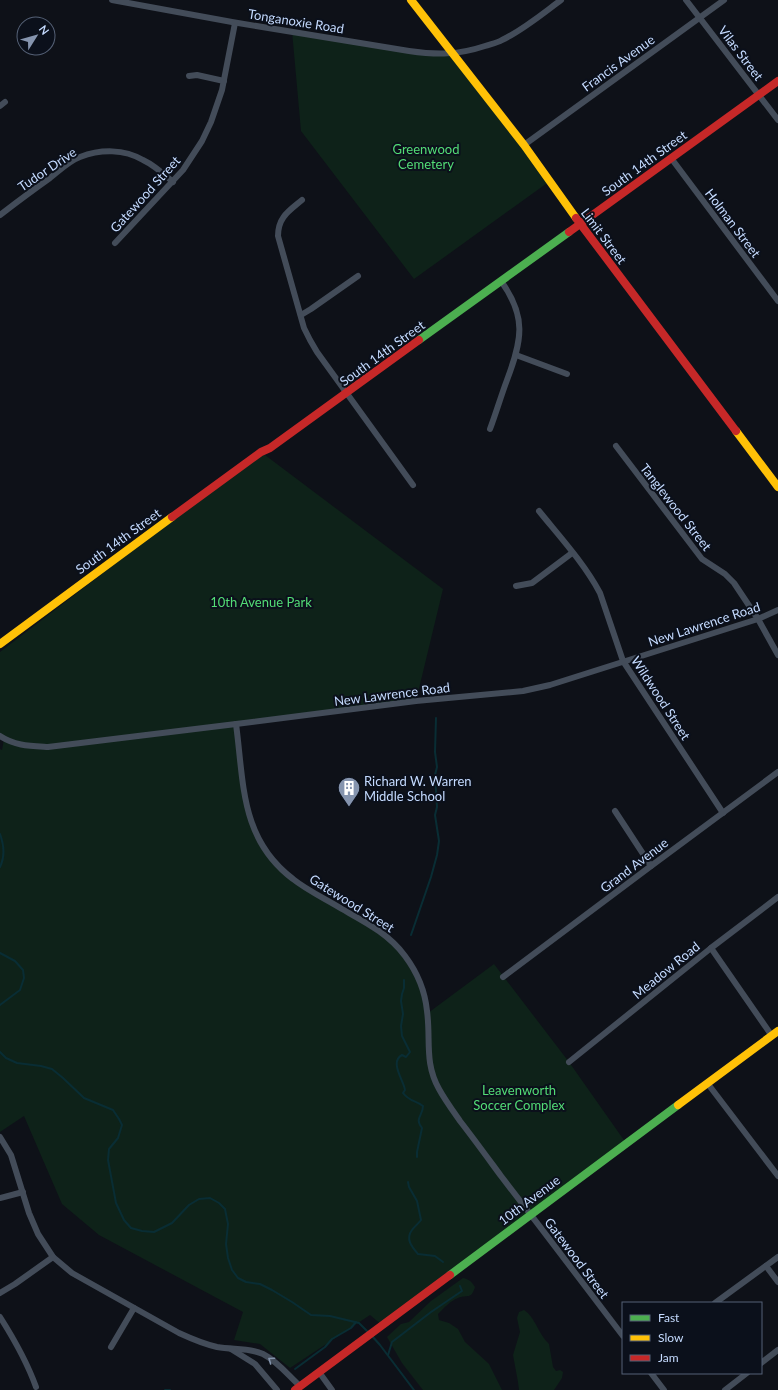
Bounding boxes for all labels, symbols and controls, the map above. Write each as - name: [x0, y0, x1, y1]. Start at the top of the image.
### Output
- street label: Tonganoxie Road: [247, 6, 345, 36]
- north arrow: [16, 16, 56, 56]
- text: N: [37, 22, 52, 37]
- street label: Vilas Street: [715, 22, 767, 84]
- street label: Francis Avenue: [578, 31, 658, 95]
- street label: South 14th Street: [598, 127, 690, 199]
- park label: Greenwood Cemetery: [393, 141, 459, 172]
- street label: Tudor Drive: [15, 144, 79, 194]
- street label: Gatewood Street: [107, 152, 184, 235]
- street label: Holman Street: [702, 185, 764, 261]
- street label: Limit Street: [578, 205, 630, 267]
- street label: South 14th Street: [336, 317, 428, 389]
- street label: Tanglewood Street: [637, 460, 715, 554]
- street label: South 14th Street: [72, 505, 164, 577]
- park label: 10th Avenue Park: [210, 594, 312, 610]
- street label: New Lawrence Road: [646, 598, 762, 650]
- street label: Wildwood Street: [628, 653, 694, 743]
- street label: New Lawrence Road: [333, 679, 451, 709]
- place label: Richard W. Warren Middle School: [364, 773, 472, 804]
- building icon: Richard W. Warren Middle School: [336, 775, 362, 808]
- street label: Grand Avenue: [597, 834, 671, 896]
- street label: Gatewood Street: [307, 871, 398, 936]
- street label: Meadow Road: [629, 938, 703, 1002]
- park label: Leavenworth Soccer Complex: [473, 1082, 565, 1113]
- street label: 10th Avenue: [495, 1172, 563, 1228]
- street label: Gatewood Street: [541, 1214, 613, 1302]
- legend: [622, 1302, 762, 1374]
- text: Fast: [658, 1310, 680, 1325]
- text: Slow: [658, 1330, 684, 1345]
- text: Jam: [658, 1350, 679, 1365]
- one-way arrow: [269, 1358, 276, 1365]

